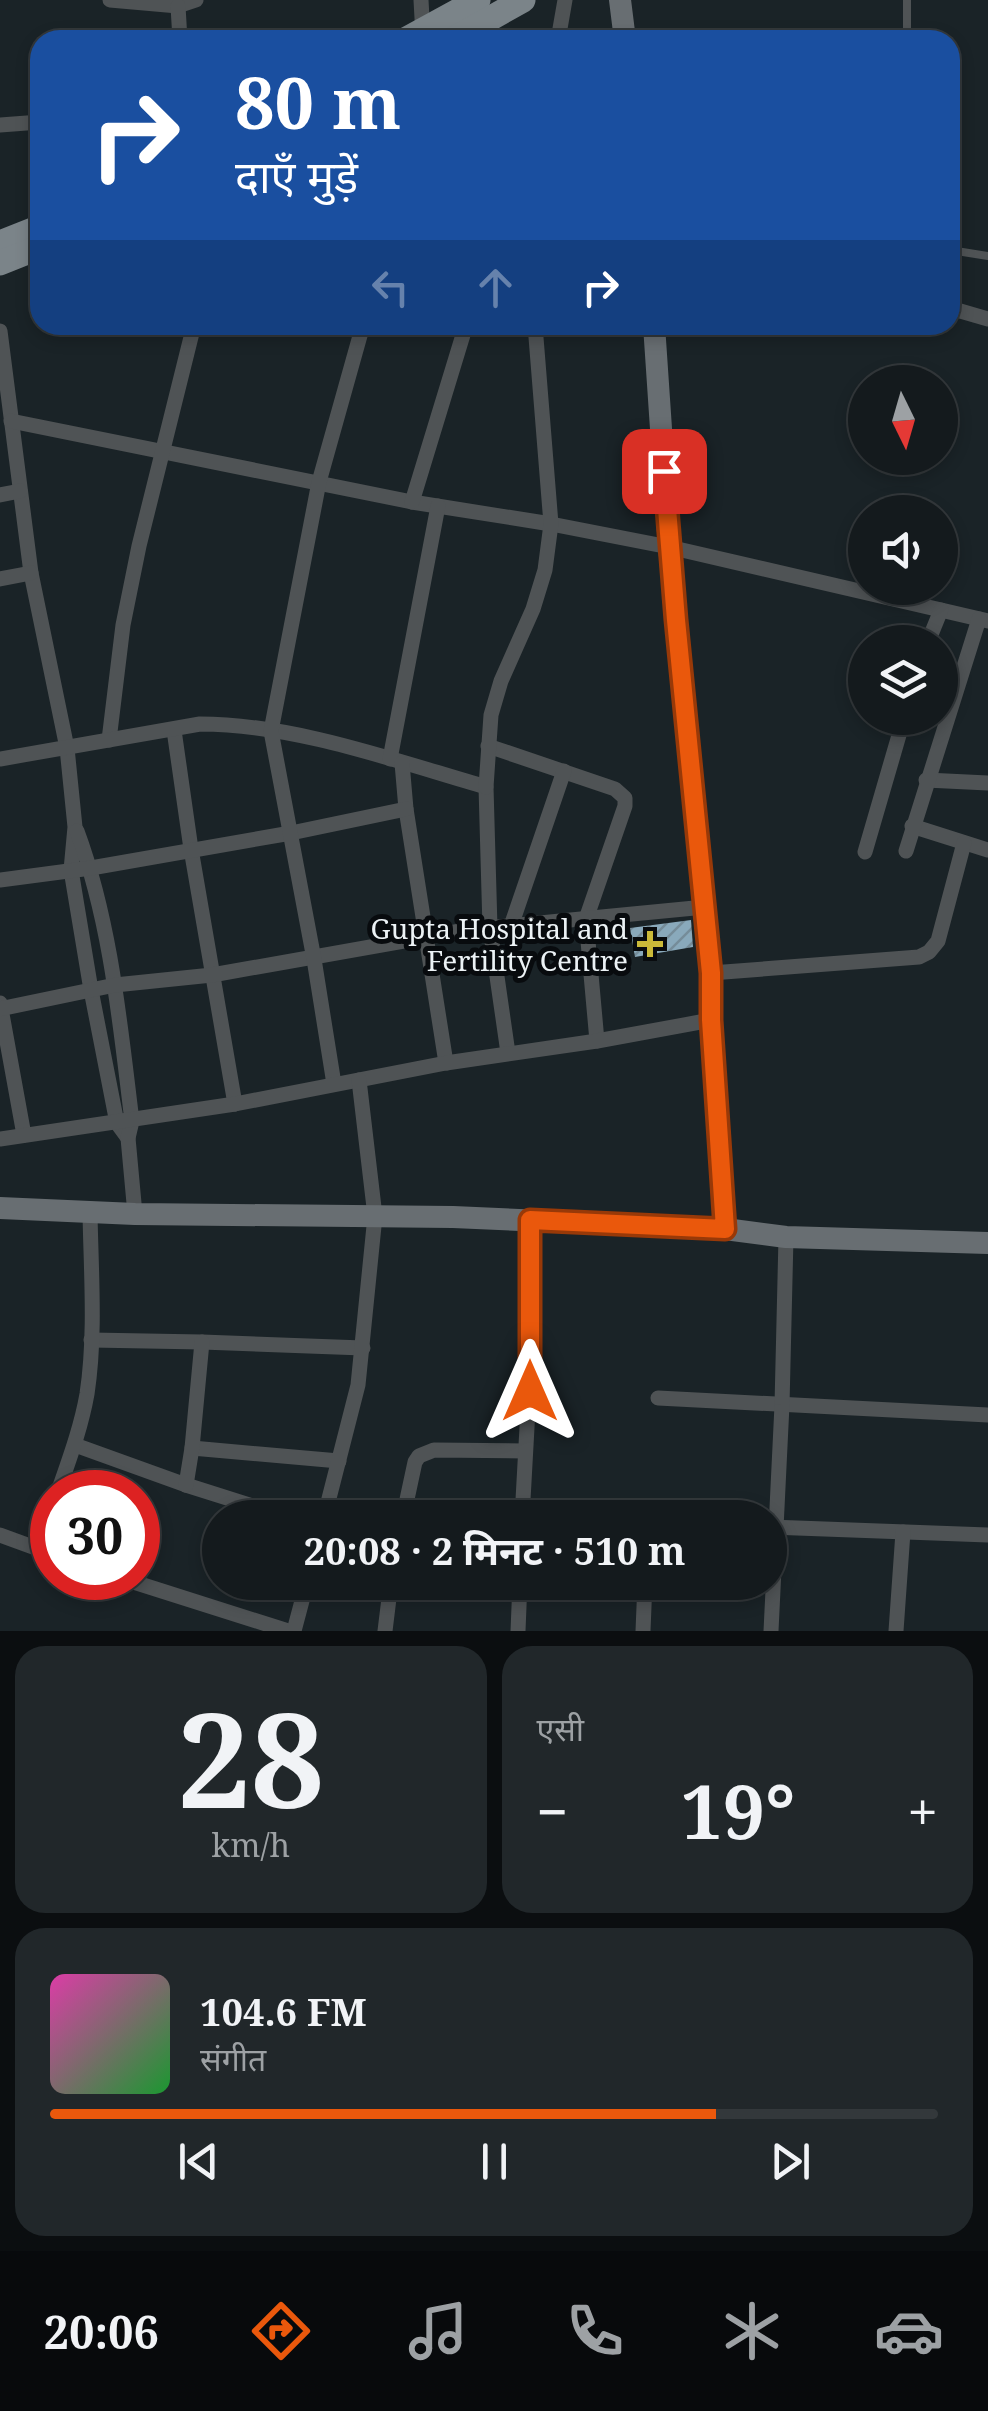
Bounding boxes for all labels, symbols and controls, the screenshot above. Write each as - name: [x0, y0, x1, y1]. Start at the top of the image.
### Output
- text: 80 m: [235, 54, 401, 150]
- icon: right: [70, 70, 200, 200]
- text: दाएँ मुड़ें: [235, 145, 358, 206]
- icon: left: [363, 260, 418, 315]
- icon: ahead: [468, 260, 523, 315]
- icon: right: [573, 260, 628, 315]
- north arrow: [848, 365, 958, 475]
- map controls: [848, 365, 958, 735]
- pin: [622, 429, 707, 514]
- icon: arrive: [637, 444, 692, 499]
- button: sound: [848, 495, 958, 605]
- button: layers: [848, 625, 958, 735]
- place label: Gupta Hospital and Fertility Centre: [370, 909, 628, 979]
- marker: Gupta Hospital and Fertility Centre: [637, 931, 663, 957]
- position arrow: [478, 1339, 582, 1443]
- speed limit sign: 30: [30, 1470, 160, 1600]
- text: 20:08 · 2 मिनट · 510 m: [303, 1524, 686, 1576]
- text: 28: [177, 1669, 324, 1846]
- text: एसी: [537, 1707, 584, 1750]
- text: 19°: [680, 1759, 795, 1861]
- text: −: [537, 1773, 568, 1848]
- text: +: [907, 1773, 938, 1848]
- text: km/h: [212, 1823, 290, 1866]
- text: 104.6 FM: [200, 1985, 367, 2037]
- text: संगीत: [200, 2037, 266, 2080]
- icon: previous: [171, 2134, 226, 2189]
- icon: pause: [467, 2134, 522, 2189]
- icon: next: [763, 2134, 818, 2189]
- icon: directions: [246, 2296, 316, 2366]
- icon: music: [403, 2296, 473, 2366]
- icon: phone: [560, 2296, 630, 2366]
- icon: climate: [717, 2296, 787, 2366]
- icon: car: [874, 2296, 944, 2366]
- text: 20:06: [44, 2301, 159, 2362]

